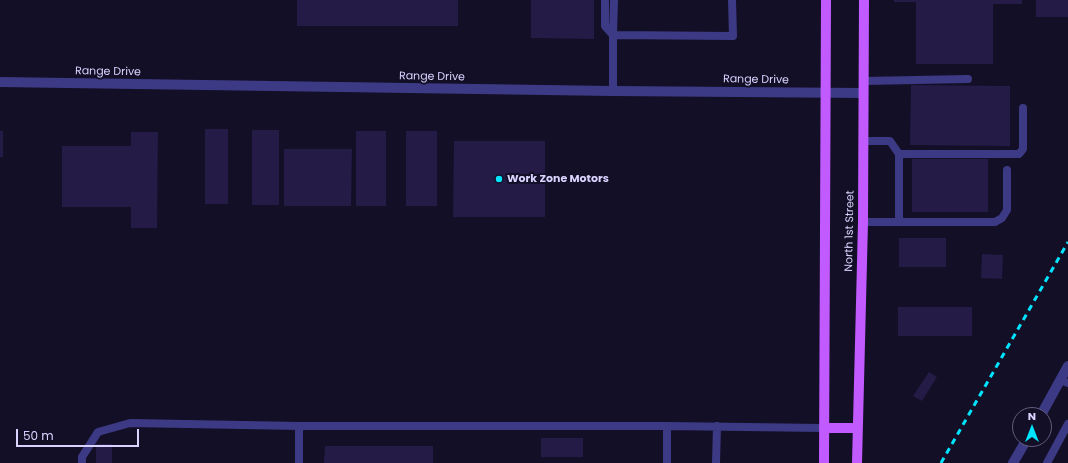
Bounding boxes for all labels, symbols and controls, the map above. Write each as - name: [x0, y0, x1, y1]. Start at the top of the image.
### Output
- street label: Range Drive: [75, 65, 141, 79]
- street label: Range Drive: [399, 70, 465, 84]
- street label: Range Drive: [723, 73, 789, 87]
- place label: Work Zone Motors: [507, 172, 609, 186]
- marker: Work Zone Motors: [494, 174, 504, 184]
- street label: North 1st Street: [843, 190, 857, 272]
- north arrow: [1012, 407, 1052, 447]
- text: N: [1028, 408, 1036, 424]
- scale bar: [18, 421, 141, 447]
- text: 50 m: [23, 427, 54, 444]

